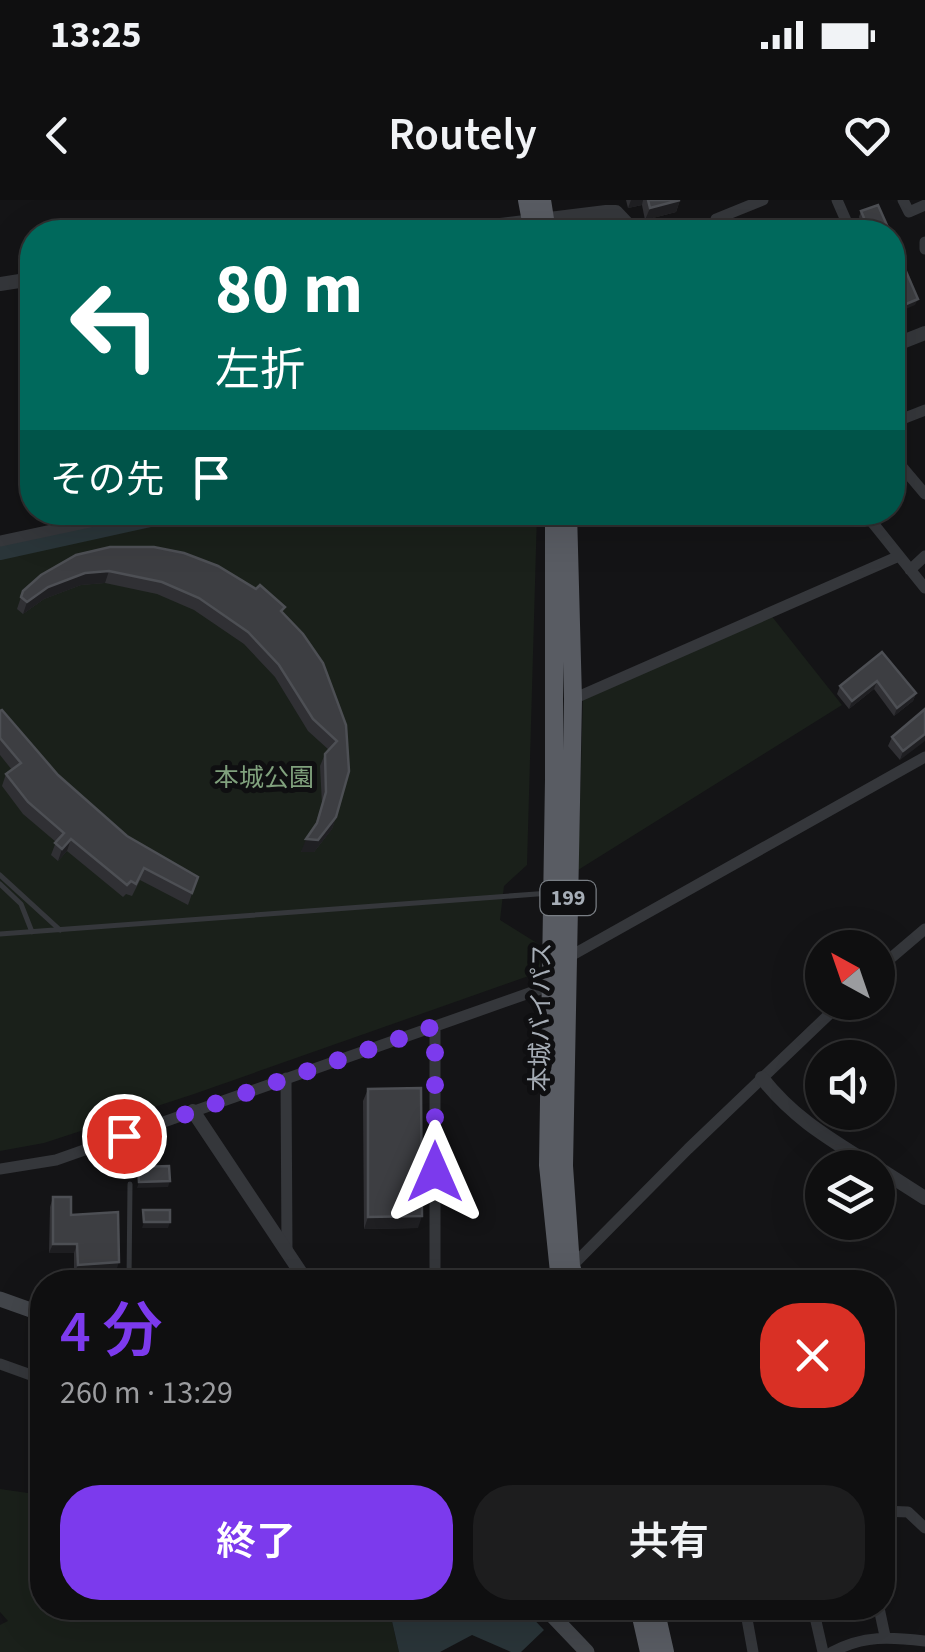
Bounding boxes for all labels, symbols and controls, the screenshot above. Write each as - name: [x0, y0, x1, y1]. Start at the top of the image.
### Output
- text: 13:25: [50, 8, 142, 62]
- text: Routely: [388, 103, 537, 167]
- icon: back: [30, 108, 85, 163]
- icon: heart: [840, 108, 895, 163]
- text: 80 m: [215, 240, 363, 340]
- icon: left: [50, 260, 180, 390]
- text: 左折: [215, 339, 305, 403]
- icon: arrive: [184, 450, 239, 505]
- text: その先: [50, 453, 164, 507]
- park label: 本城公園: [214, 760, 314, 796]
- road number: 199: [540, 881, 596, 915]
- north arrow: [805, 930, 895, 1020]
- map controls: [805, 930, 895, 1240]
- street label: 本城バイパス: [522, 942, 560, 1092]
- button: sound: [805, 1040, 895, 1130]
- pin: [82, 1094, 167, 1179]
- icon: arrive: [97, 1109, 152, 1164]
- position arrow: [383, 1120, 487, 1224]
- button: layers: [805, 1150, 895, 1240]
- text: 4 分: [60, 1290, 163, 1375]
- button: close: [760, 1303, 865, 1408]
- text: 260 m · 13:29: [60, 1370, 233, 1416]
- button: 終了: [60, 1485, 453, 1600]
- button: 共有: [473, 1485, 865, 1600]

